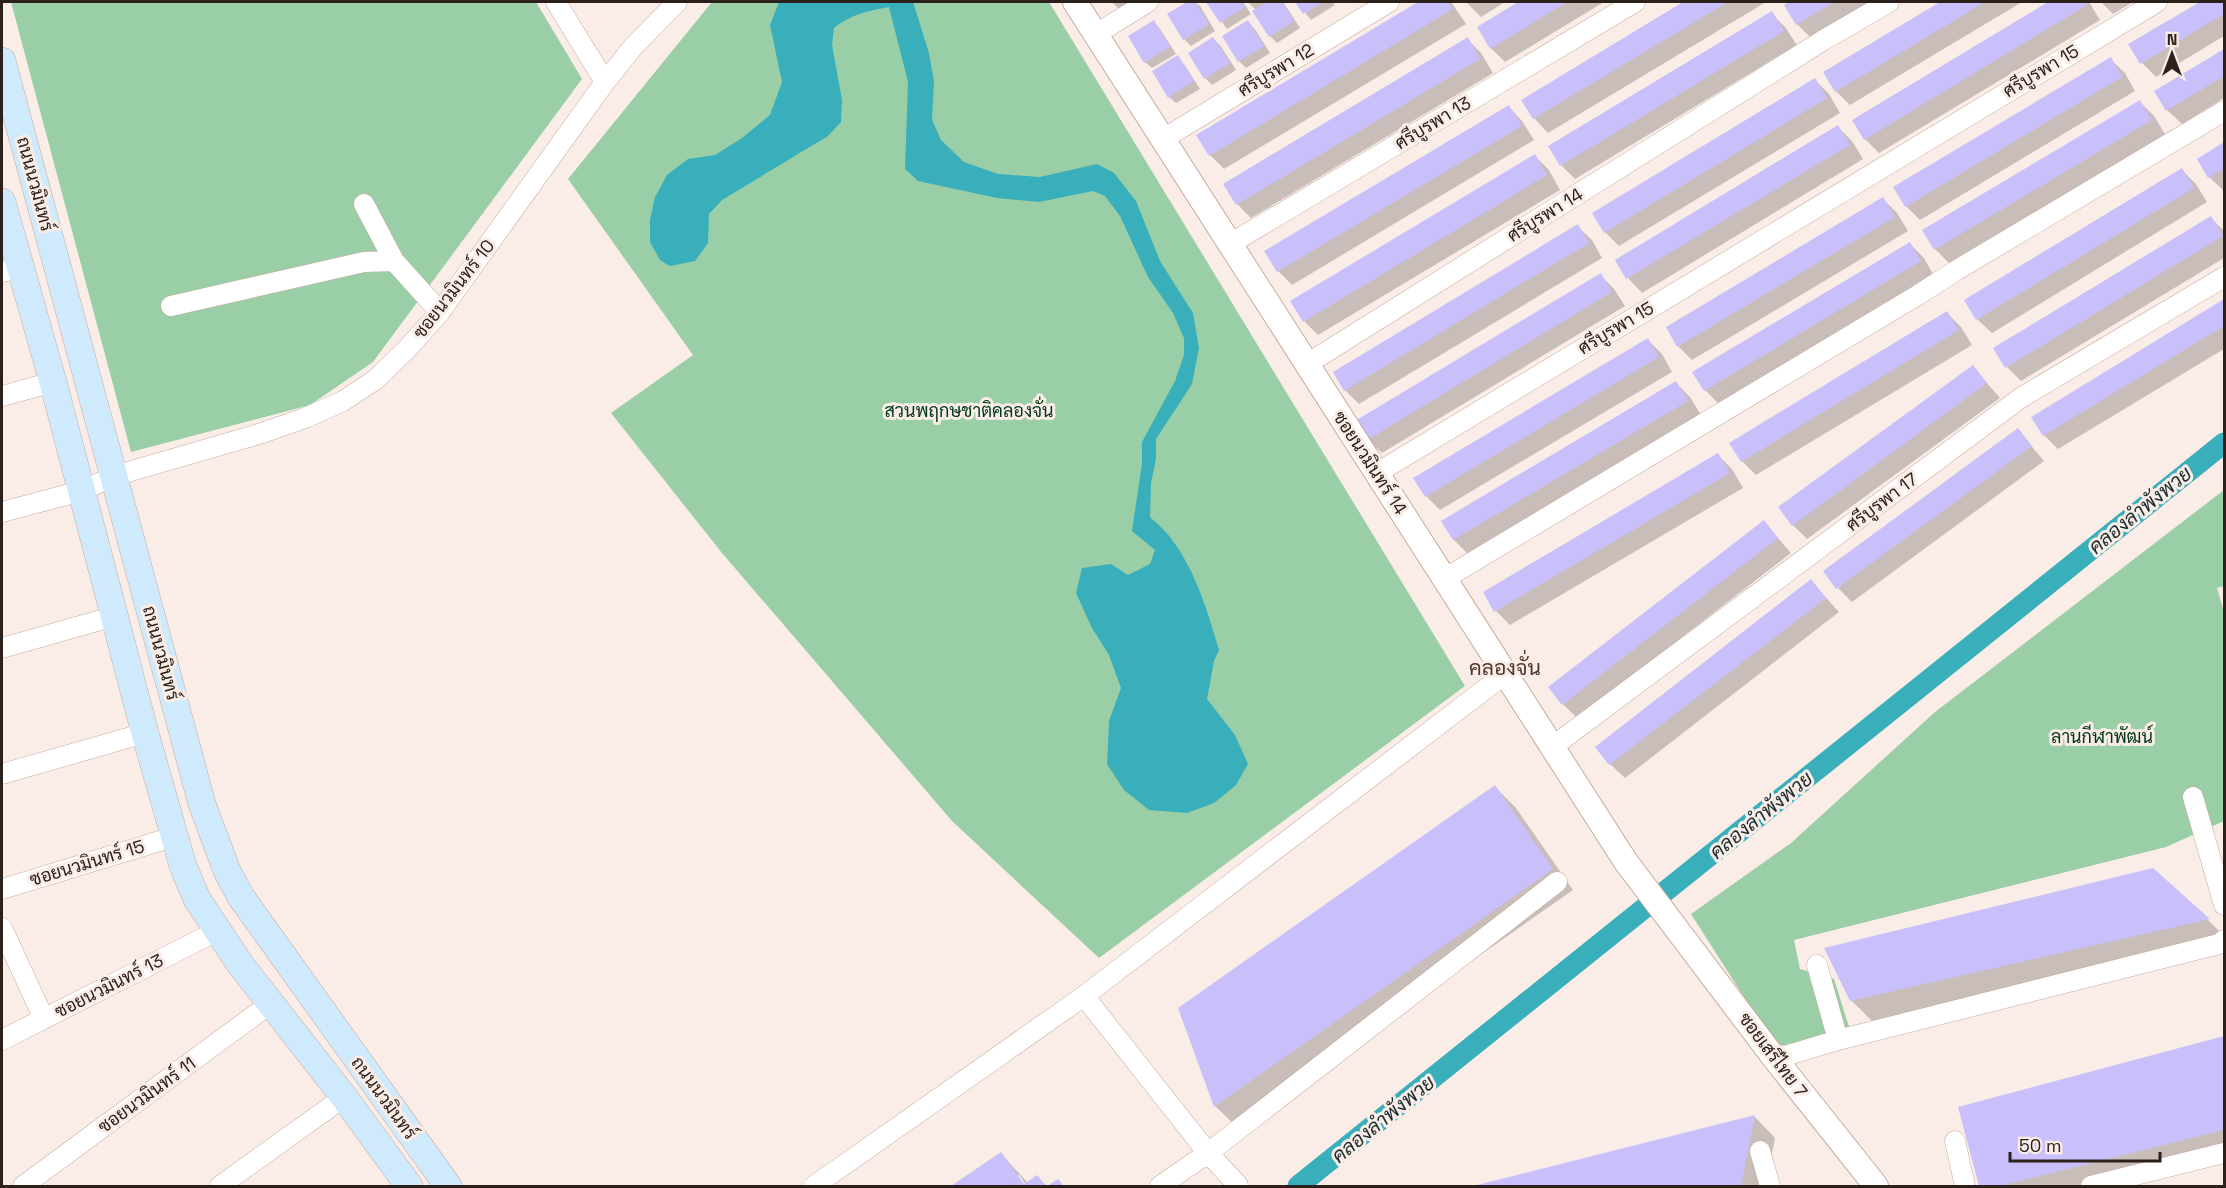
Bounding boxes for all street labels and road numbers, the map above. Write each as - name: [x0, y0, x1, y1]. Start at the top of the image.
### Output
- street label: ศรีบูรพา 12: [1233, 37, 1319, 103]
- street label: ศรีบูรพา 15: [1998, 38, 2084, 104]
- street label: ศรีบูรพา 13: [1390, 90, 1476, 156]
- street label: ถนนนวมินทร์: [12, 134, 60, 234]
- street label: ศรีบูรพา 14: [1502, 181, 1588, 249]
- street label: ซอยนวมินทร์ 10: [407, 234, 499, 343]
- street label: ศรีบูรพา 15: [1573, 295, 1659, 361]
- street label: ซอยนวมินทร์ 14: [1328, 406, 1413, 519]
- street label: ศรีบูรพา 17: [1841, 466, 1923, 538]
- street label: ถนนนวมินทร์: [138, 603, 186, 703]
- street label: ซอยนวมินทร์ 15: [26, 833, 147, 891]
- street label: ซอยนวมินทร์ 13: [50, 947, 167, 1023]
- street label: ซอยเสรีไทย 7: [1734, 1007, 1814, 1102]
- street label: ซอยนวมินทร์ 11: [93, 1051, 200, 1138]
- street label: ถนนนวมินทร์: [347, 1051, 423, 1144]

